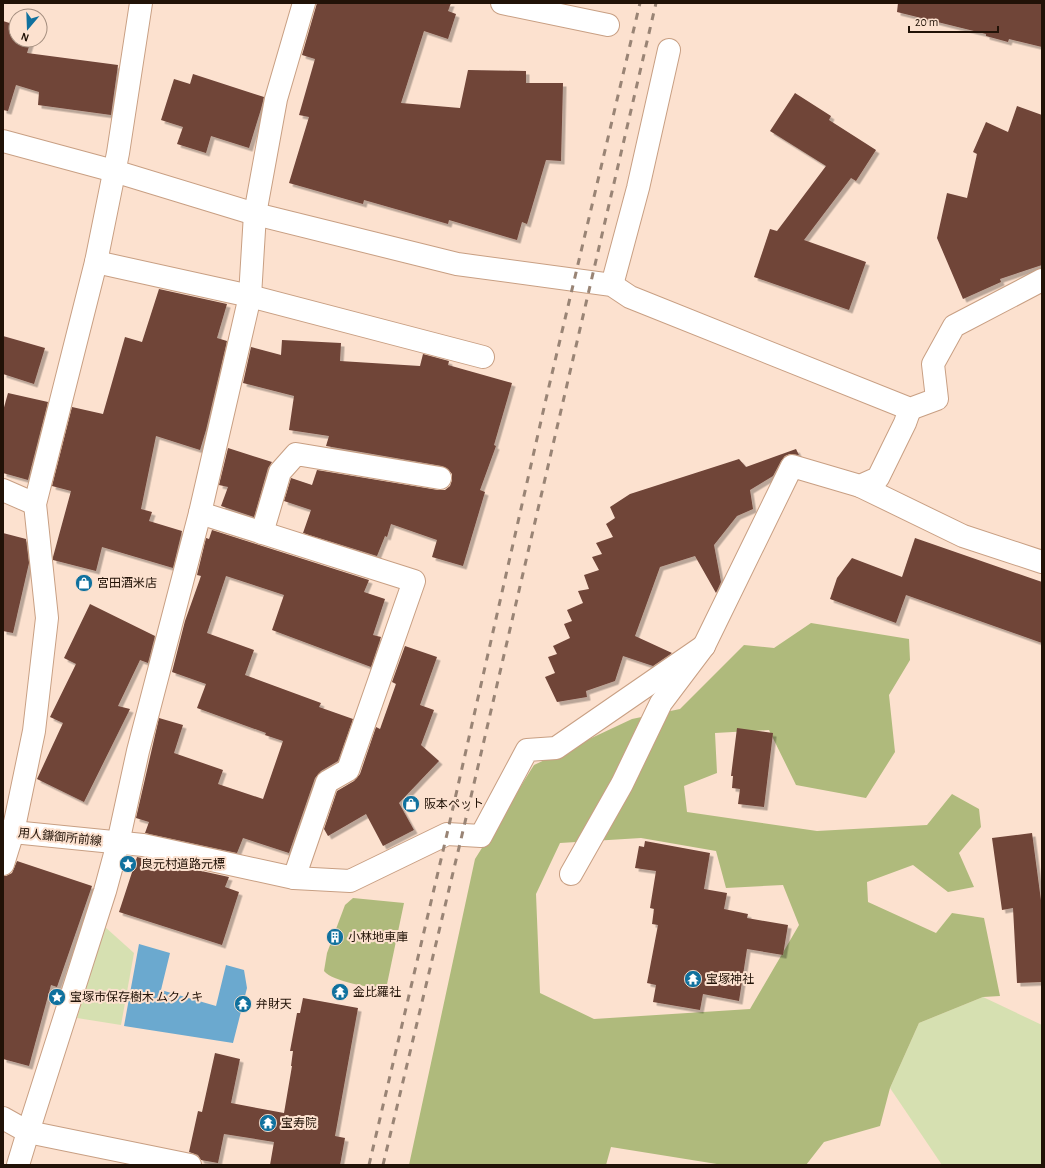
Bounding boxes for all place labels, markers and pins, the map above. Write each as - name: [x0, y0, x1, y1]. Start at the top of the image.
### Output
- shop icon: 宮田酒米店: [74, 573, 94, 593]
- place label: 宮田酒米店: [97, 576, 157, 589]
- shop icon: 阪本ペット: [401, 794, 421, 814]
- place label: 阪本ペット: [424, 797, 484, 810]
- place icon: 良元村道路元標: [118, 854, 138, 874]
- place label: 良元村道路元標: [141, 857, 225, 870]
- building icon: 小林地車庫: [325, 927, 345, 947]
- place label: 小林地車庫: [348, 931, 408, 943]
- temple icon: 宝塚神社: [683, 969, 703, 989]
- place label: 宝塚神社: [706, 973, 754, 985]
- temple icon: 金比羅社: [330, 982, 350, 1002]
- place label: 金比羅社: [353, 986, 401, 998]
- place icon: 宝塚市保存樹木 ムクノキ: [47, 987, 67, 1007]
- place label: 宝塚市保存樹木 ムクノキ: [70, 990, 203, 1003]
- temple icon: 弁財天: [233, 994, 253, 1014]
- place label: 弁財天: [256, 998, 292, 1010]
- temple icon: 宝寿院: [258, 1113, 278, 1133]
- place label: 宝寿院: [281, 1116, 317, 1129]

